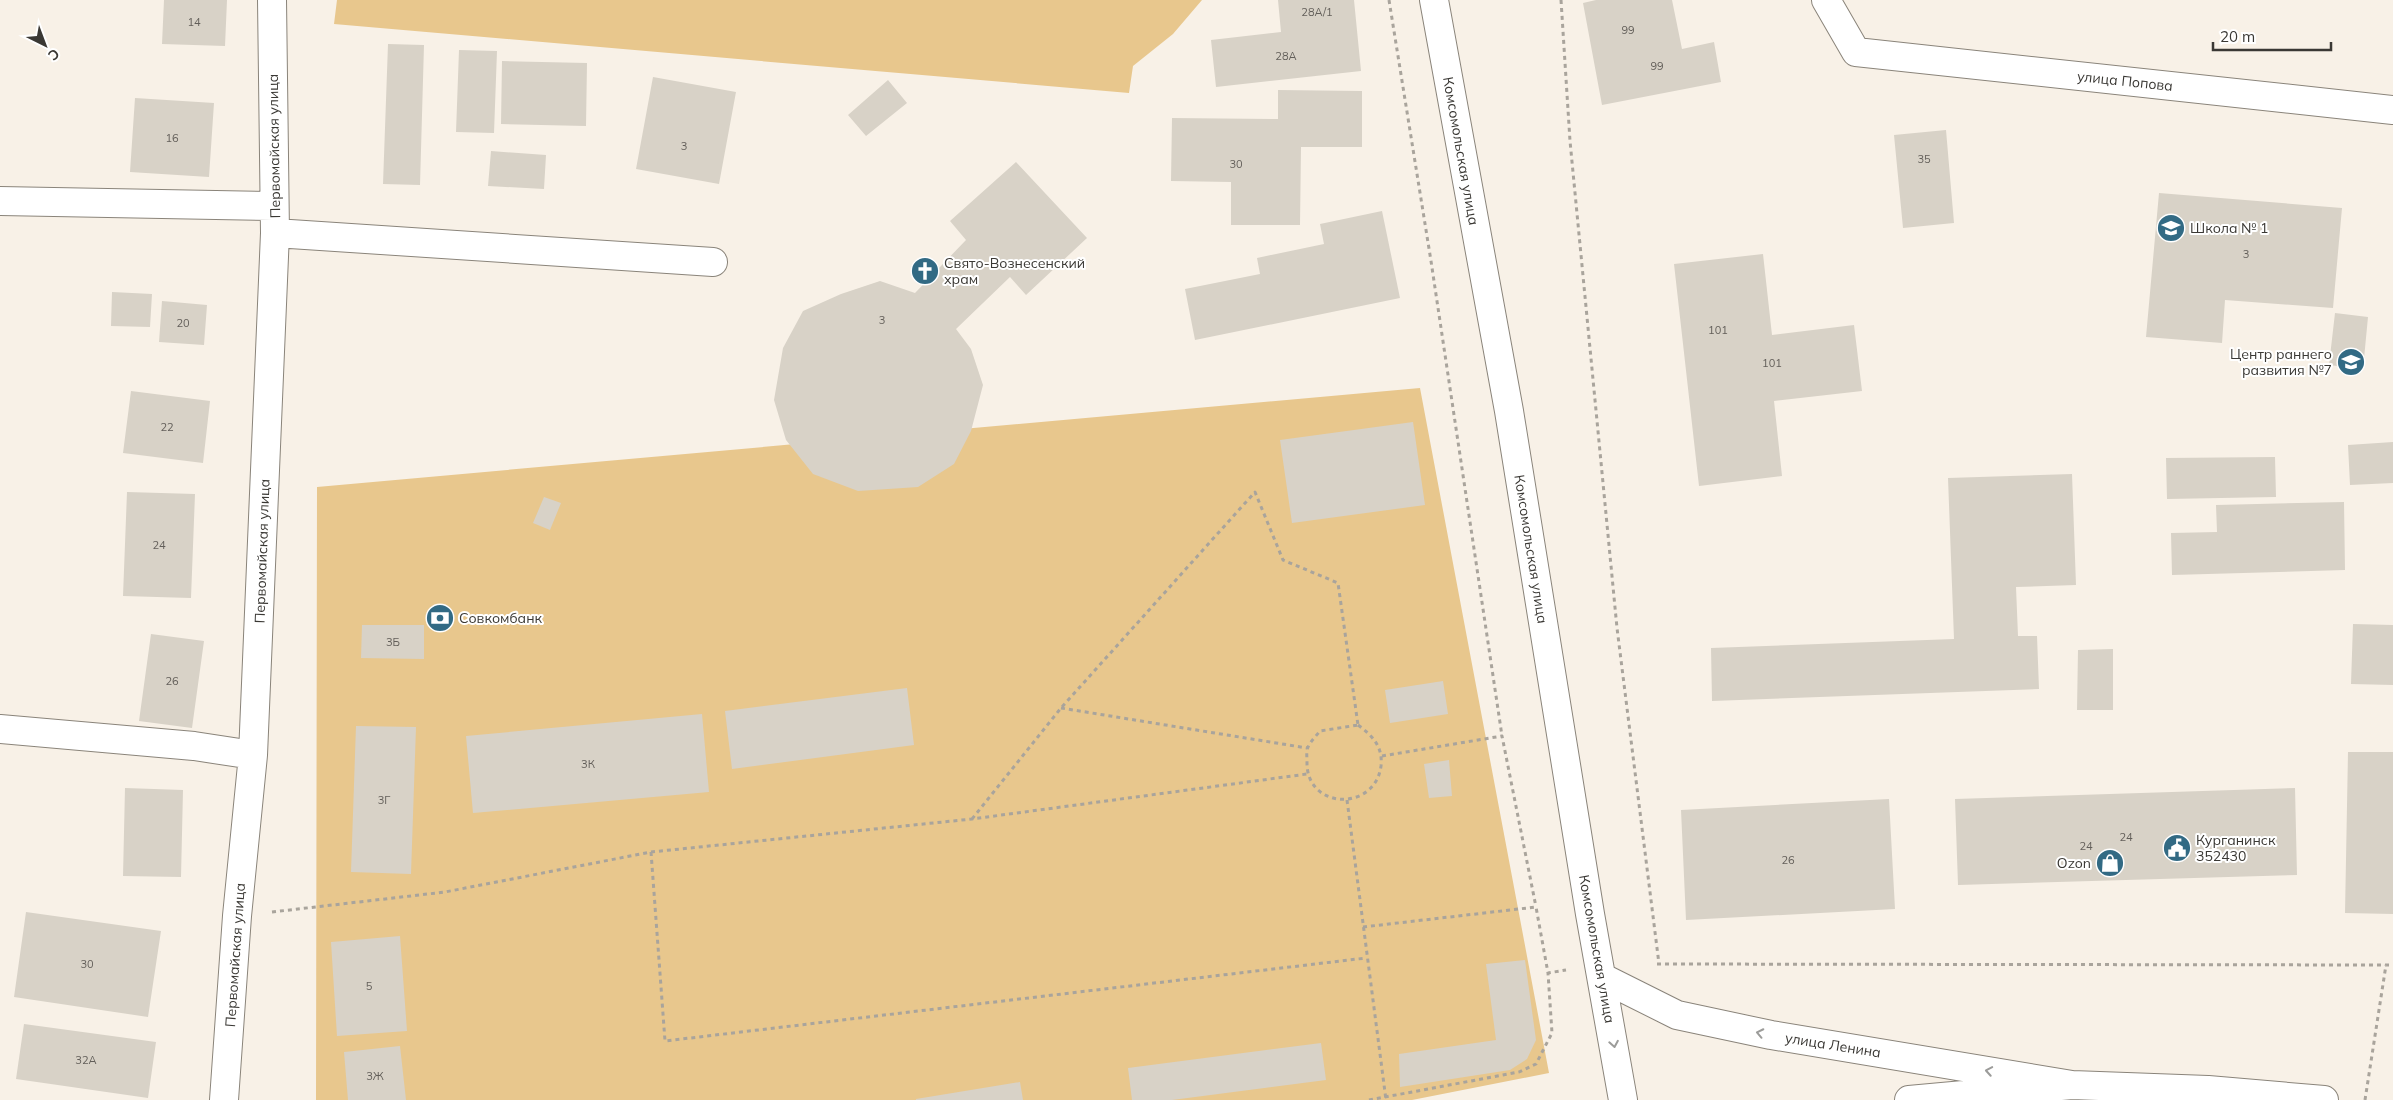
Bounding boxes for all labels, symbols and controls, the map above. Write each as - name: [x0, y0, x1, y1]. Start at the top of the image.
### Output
- house number: 28А/1: [1301, 5, 1333, 19]
- house number: 14: [187, 15, 201, 29]
- north arrow: [20, 20, 70, 70]
- scale bar: [2213, 20, 2330, 52]
- house number: 99: [1621, 23, 1635, 37]
- text: 20 m: [2220, 27, 2255, 46]
- text: С: [44, 45, 63, 65]
- house number: 28А: [1275, 49, 1297, 63]
- house number: 99: [1650, 59, 1664, 73]
- street label: улица Попова: [2076, 67, 2174, 95]
- street label: Первомайская улица: [264, 74, 284, 218]
- street label: Комсомольская улица: [1439, 75, 1483, 227]
- house number: 16: [165, 131, 179, 145]
- house number: 3: [681, 139, 687, 153]
- house number: 35: [1917, 152, 1931, 166]
- house number: 30: [1229, 157, 1243, 171]
- school or university icon: Школа № 1: [2156, 213, 2186, 243]
- place label: Школа № 1: [2190, 219, 2268, 237]
- house number: 3: [2243, 247, 2249, 261]
- place label: Свято-Вознесенский храм: [944, 254, 1085, 288]
- church icon: Свято-Вознесенский храм: [910, 256, 940, 286]
- house number: 3: [879, 313, 885, 327]
- house number: 20: [176, 316, 190, 330]
- house number: 101: [1708, 323, 1728, 337]
- place label: Центр раннего развития №7: [2230, 345, 2332, 379]
- school or university icon: Центр раннего развития №7: [2336, 347, 2366, 377]
- house number: 101: [1762, 356, 1782, 370]
- house number: 22: [160, 420, 174, 434]
- street label: Комсомольская улица: [1510, 473, 1552, 625]
- street label: Первомайская улица: [250, 478, 274, 624]
- house number: 24: [152, 538, 166, 552]
- bank icon: Совкомбанк: [425, 603, 455, 633]
- place label: Совкомбанк: [459, 609, 543, 627]
- house number: 3Б: [386, 635, 400, 649]
- house number: 26: [165, 674, 179, 688]
- house number: 3К: [581, 757, 596, 771]
- house number: 3Г: [378, 793, 390, 807]
- house number: 24: [2119, 830, 2133, 844]
- place label: Курганинск 352430: [2196, 831, 2276, 865]
- public building icon: Курганинск 352430: [2162, 833, 2192, 863]
- house number: 24: [2079, 839, 2093, 853]
- shop icon: Ozon: [2095, 848, 2125, 878]
- house number: 26: [1781, 853, 1795, 867]
- place label: Ozon: [2057, 854, 2091, 872]
- street label: Комсомольская улица: [1575, 873, 1619, 1025]
- street label: Первомайская улица: [221, 882, 249, 1028]
- house number: 30: [80, 957, 94, 971]
- house number: 5: [366, 979, 373, 993]
- one-way arrow: [1755, 1028, 1764, 1039]
- street label: улица Ленина: [1784, 1029, 1882, 1061]
- one-way arrow: [1608, 1039, 1618, 1048]
- house number: 32А: [75, 1053, 97, 1067]
- one-way arrow: [1985, 1066, 1994, 1076]
- house number: 3Ж: [366, 1069, 384, 1083]

